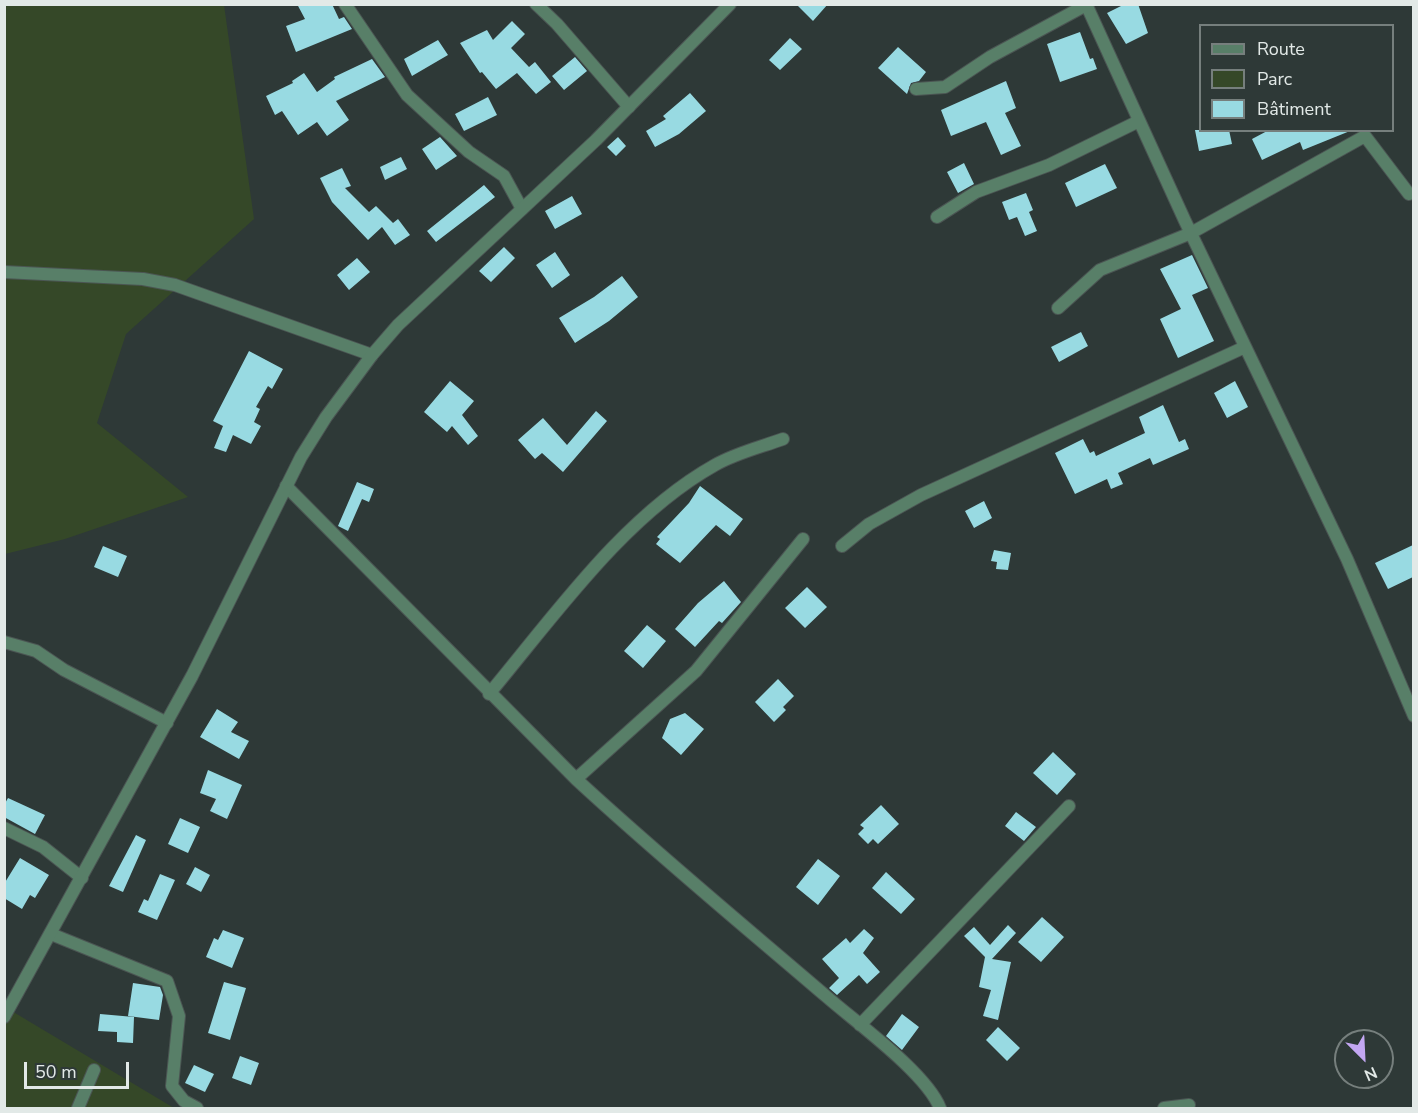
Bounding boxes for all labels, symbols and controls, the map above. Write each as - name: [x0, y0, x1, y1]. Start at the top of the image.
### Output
- legend: [1199, 24, 1394, 132]
- text: Route: [1257, 37, 1305, 61]
- text: Parc: [1257, 67, 1292, 91]
- text: Bâtiment: [1257, 97, 1331, 121]
- north arrow: [1334, 1029, 1394, 1089]
- scale bar: [27, 1050, 132, 1088]
- text: 50 m: [35, 1060, 77, 1084]
- text: N: [1361, 1061, 1380, 1086]

